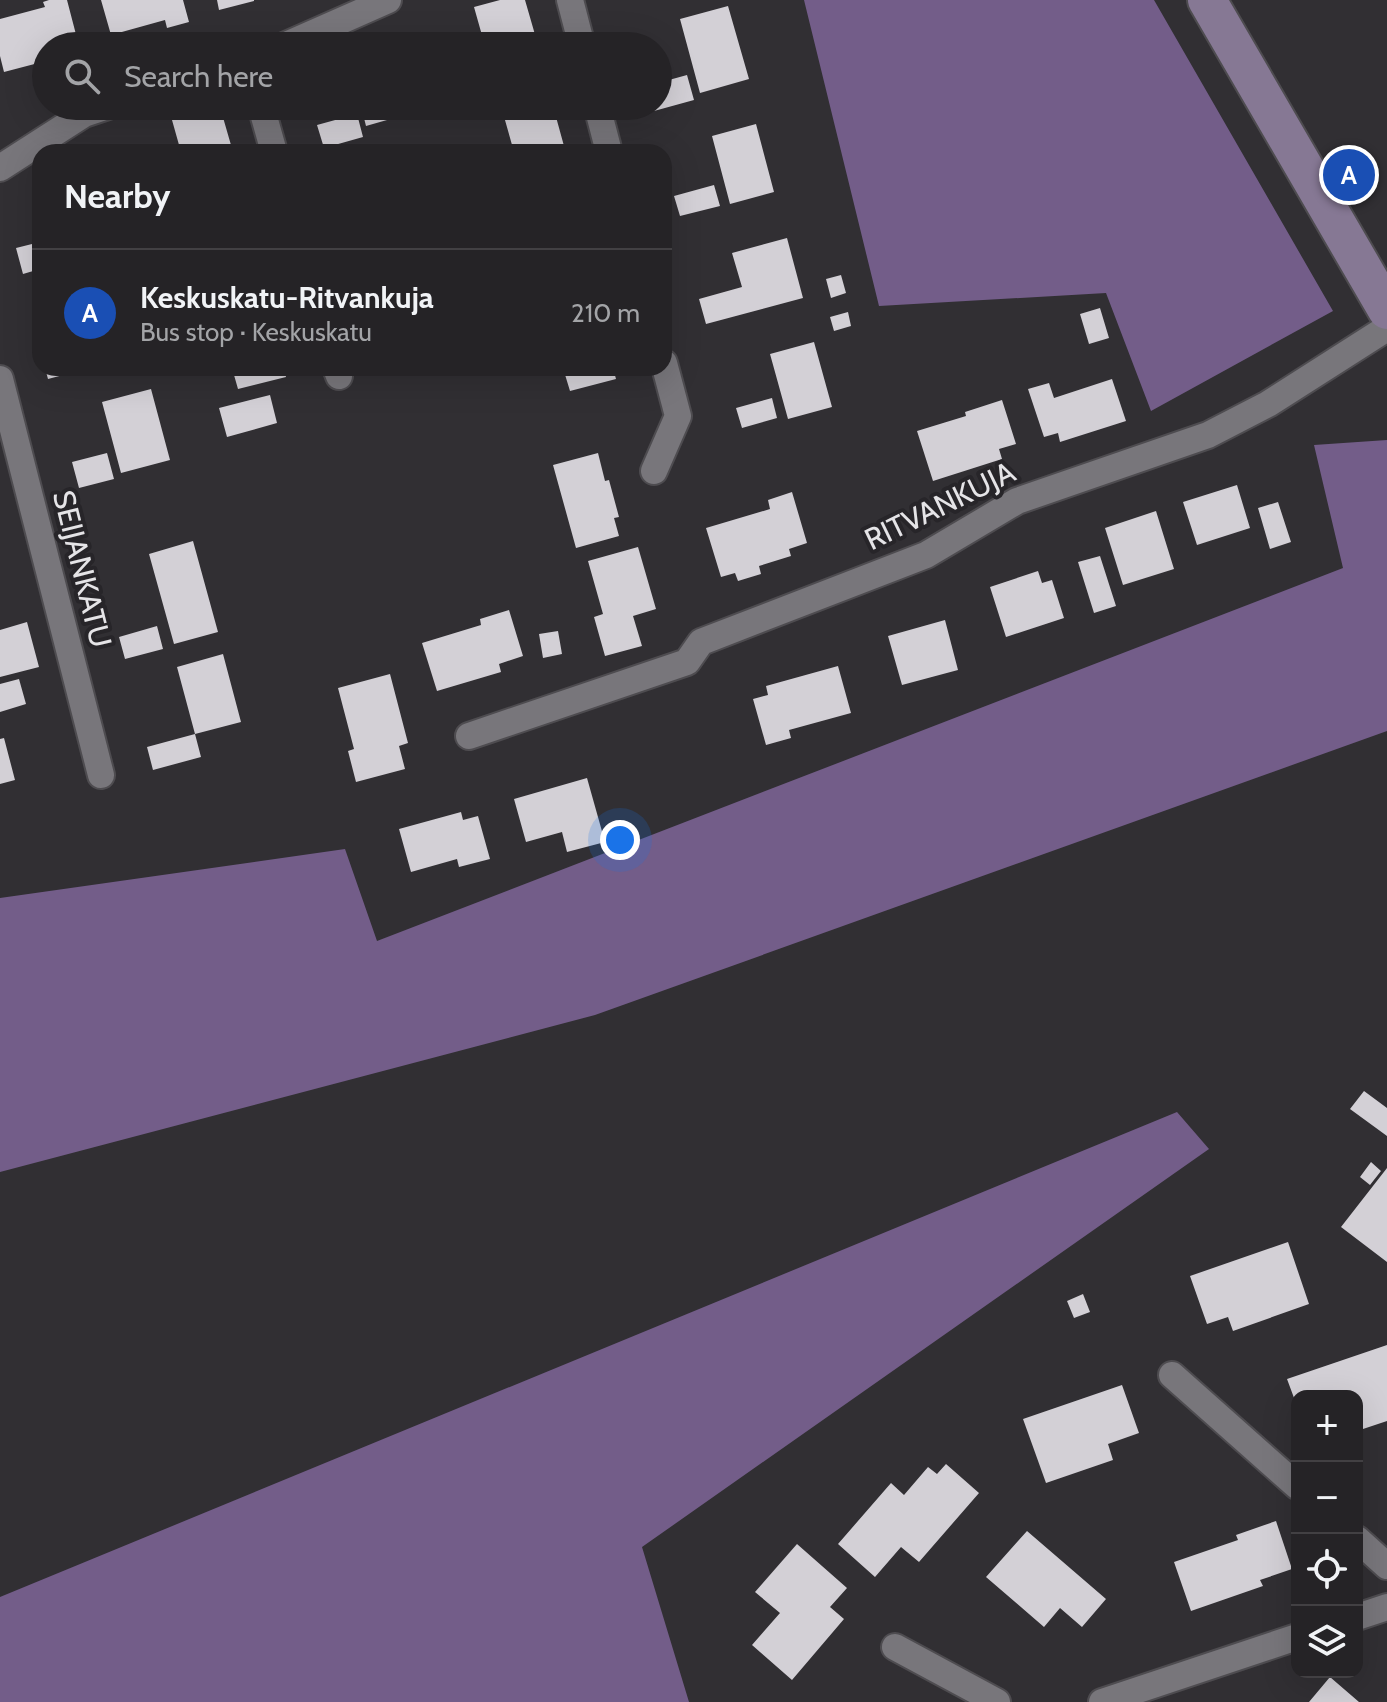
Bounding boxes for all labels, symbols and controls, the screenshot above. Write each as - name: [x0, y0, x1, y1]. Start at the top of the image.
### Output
- search box: [32, 32, 672, 120]
- icon: search: [60, 54, 104, 98]
- text: Search here: [124, 58, 273, 95]
- pin: A: [1323, 145, 1375, 205]
- text: Nearby: [64, 175, 171, 217]
- text: Keskuskatu-Ritvankuja: [140, 279, 434, 316]
- text: A: [82, 297, 98, 329]
- text: 210 m: [571, 297, 640, 329]
- text: Bus stop · Keskuskatu: [140, 316, 372, 348]
- street label: RITVANKUJA: [858, 453, 1022, 558]
- street label: SEIJANKATU: [45, 486, 120, 651]
- your location: [600, 820, 640, 860]
- map controls: [1291, 1390, 1363, 1678]
- button: +: [1291, 1390, 1363, 1462]
- button: −: [1291, 1462, 1363, 1534]
- button: locate: [1291, 1534, 1363, 1606]
- button: layers: [1291, 1606, 1363, 1678]

